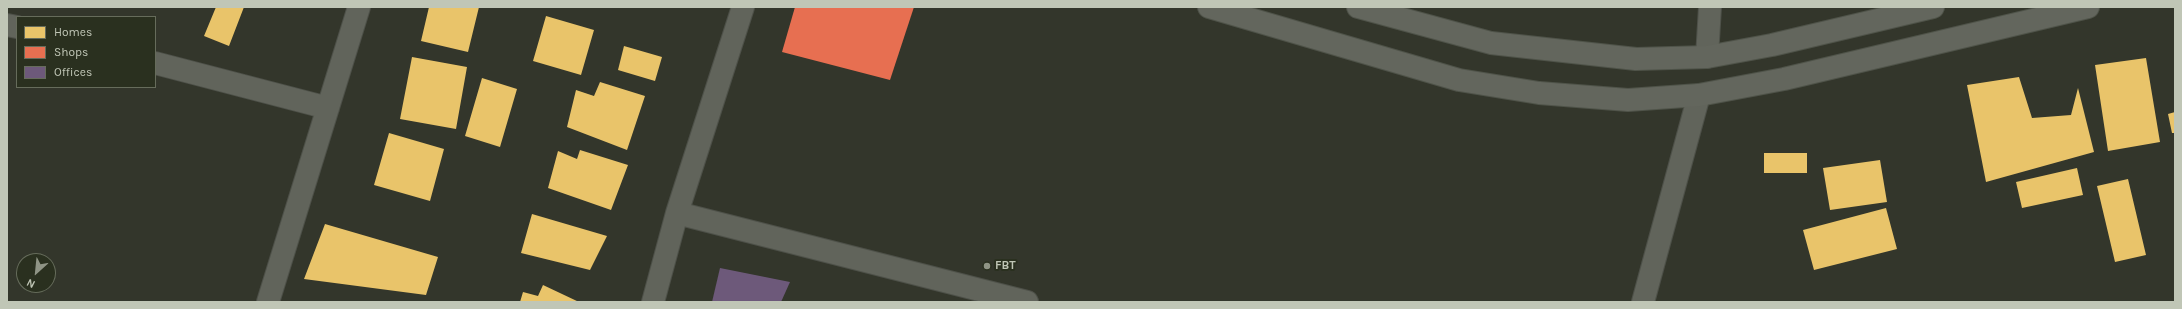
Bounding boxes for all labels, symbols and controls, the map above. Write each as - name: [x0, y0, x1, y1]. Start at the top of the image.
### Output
- legend: [16, 16, 156, 88]
- text: Homes: [54, 25, 92, 39]
- text: Shops: [54, 45, 88, 59]
- text: Offices: [54, 65, 92, 79]
- north arrow: [16, 253, 56, 293]
- place label: FBT: [995, 259, 1016, 273]
- marker: FBT: [982, 261, 992, 271]
- text: N: [24, 276, 37, 291]

